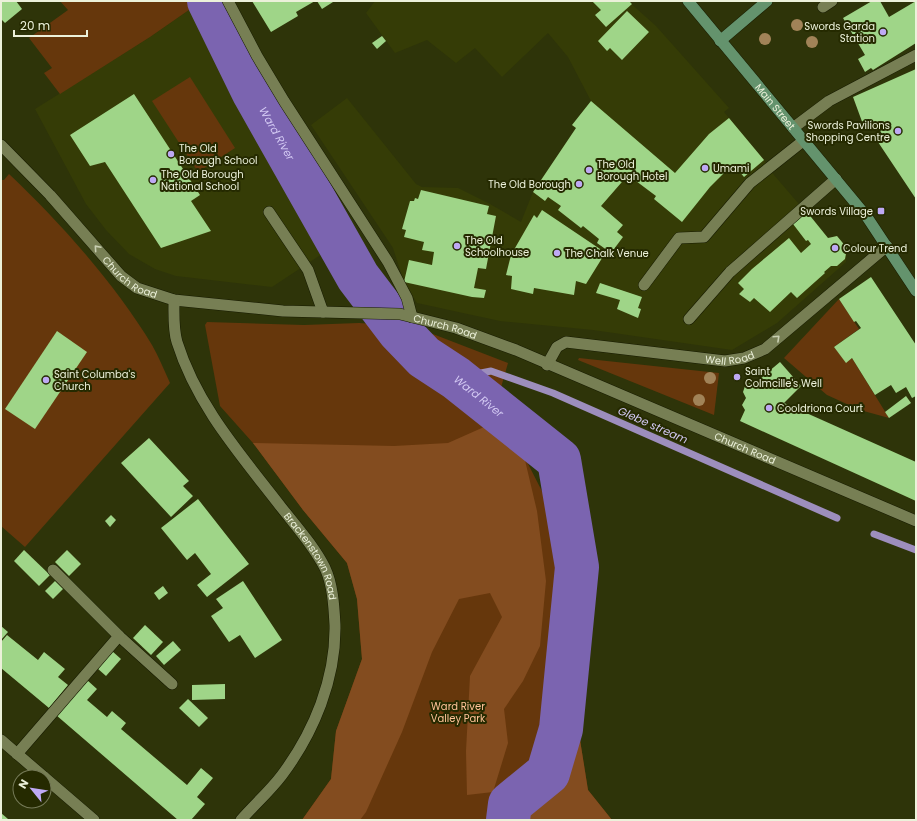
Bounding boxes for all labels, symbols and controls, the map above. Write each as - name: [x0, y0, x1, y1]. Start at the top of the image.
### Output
- scale bar: [14, 12, 87, 38]
- text: 20 m: [20, 17, 50, 34]
- place label: Swords Garda Station: [804, 19, 875, 46]
- marker: Swords Garda Station: [878, 27, 888, 37]
- street label: Main Street: [752, 80, 799, 133]
- water label: Ward River: [255, 104, 299, 164]
- place label: Swords Pavilions Shopping Centre: [806, 118, 890, 145]
- marker: Swords Pavilions Shopping Centre: [893, 126, 903, 136]
- place label: The Old Borough School: [179, 141, 258, 168]
- marker: The Old Borough School: [166, 149, 176, 159]
- place label: The Old Borough Hotel: [597, 157, 668, 184]
- place label: Umami: [713, 161, 750, 176]
- marker: Umami: [700, 163, 710, 173]
- marker: The Old Borough Hotel: [584, 165, 594, 175]
- place label: The Old Borough National School: [161, 167, 244, 194]
- marker: The Old Borough National School: [148, 175, 158, 185]
- place label: The Old Borough: [488, 177, 571, 192]
- marker: The Old Borough: [574, 179, 584, 189]
- place label: Swords Village: [800, 204, 873, 219]
- marker: Swords Village: [876, 206, 886, 216]
- place label: The Old Schoolhouse: [465, 233, 529, 260]
- marker: The Old Schoolhouse: [452, 241, 462, 251]
- place label: Colour Trend: [843, 241, 907, 256]
- marker: Colour Trend: [830, 243, 840, 253]
- one-way arrow: [94, 245, 102, 253]
- place label: The Chalk Venue: [565, 246, 649, 261]
- marker: The Chalk Venue: [552, 248, 562, 258]
- street label: Church Road: [99, 253, 159, 302]
- street label: Church Road: [412, 310, 479, 343]
- one-way arrow: [772, 335, 780, 343]
- street label: Well Road: [704, 347, 757, 369]
- place label: Saint Colmcille's Well: [745, 364, 822, 391]
- place label: Saint Columba's Church: [54, 367, 135, 394]
- water label: Ward River: [450, 371, 508, 421]
- marker: Saint Colmcille's Well: [732, 372, 742, 382]
- marker: Saint Columba's Church: [41, 375, 51, 385]
- place label: Cooldriona Court: [777, 401, 863, 416]
- water label: Glebe stream: [615, 402, 691, 448]
- marker: Cooldriona Court: [764, 403, 774, 413]
- street label: Church Road: [712, 428, 778, 468]
- street label: Brackenstown Road: [281, 509, 341, 601]
- park label: Ward River Valley Park: [431, 699, 486, 726]
- north arrow: [12, 769, 52, 809]
- text: N: [14, 776, 32, 792]

